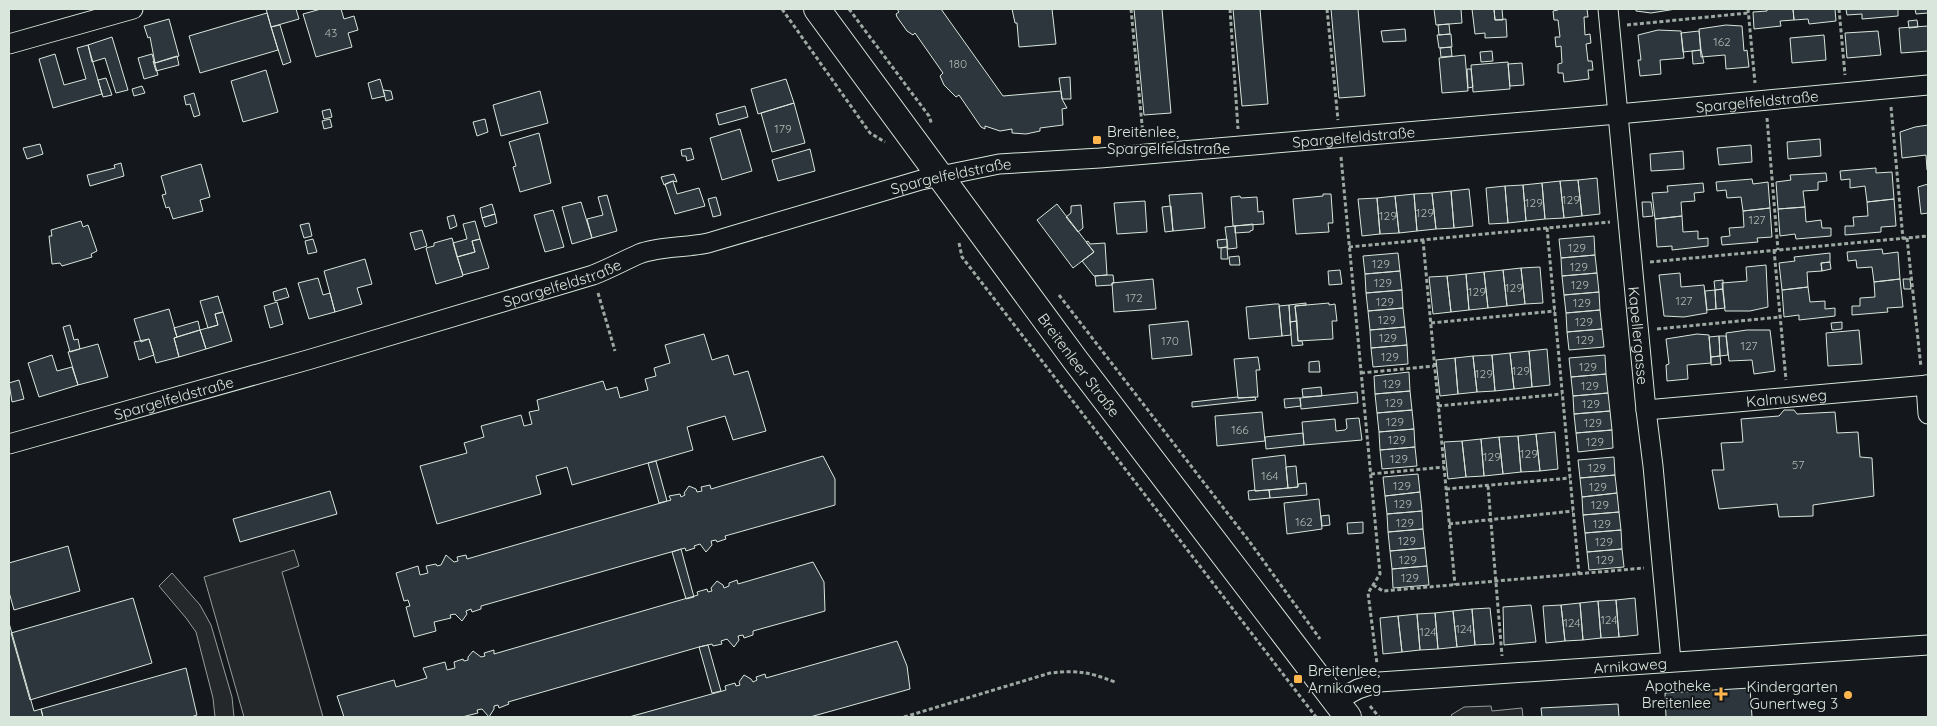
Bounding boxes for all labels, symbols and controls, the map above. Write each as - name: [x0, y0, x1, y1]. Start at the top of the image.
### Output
- house number: 43: [325, 25, 337, 40]
- house number: 162: [1713, 34, 1731, 49]
- house number: 180: [949, 56, 967, 71]
- street label: Spargelfeldstraße: [1695, 86, 1819, 116]
- house number: 179: [774, 121, 792, 136]
- place label: Breitenlee, Spargelfeldstraße: [1107, 122, 1230, 158]
- street label: Spargelfeldstraße: [1291, 122, 1416, 151]
- marker: Breitenlee, Spargelfeldstraße: [1091, 134, 1103, 146]
- street label: Spargelfeldstraße: [888, 154, 1012, 198]
- house number: 129: [1562, 192, 1580, 207]
- house number: 129: [1525, 195, 1543, 210]
- house number: 129: [1416, 205, 1434, 220]
- house number: 129: [1379, 208, 1397, 223]
- house number: 127: [1748, 212, 1766, 227]
- house number: 129: [1568, 240, 1586, 255]
- street label: Spargelfeldstraße: [501, 254, 624, 311]
- house number: 129: [1372, 256, 1390, 271]
- house number: 129: [1570, 259, 1588, 274]
- house number: 129: [1374, 275, 1392, 290]
- house number: 129: [1571, 277, 1589, 292]
- house number: 129: [1505, 280, 1523, 295]
- house number: 129: [1468, 284, 1486, 299]
- street label: Kapellergasse: [1625, 286, 1653, 386]
- house number: 172: [1125, 290, 1143, 305]
- house number: 127: [1675, 293, 1693, 308]
- house number: 129: [1376, 294, 1394, 309]
- house number: 129: [1573, 295, 1591, 310]
- street label: Breitenleer Straße: [1034, 309, 1125, 420]
- house number: 129: [1378, 312, 1396, 327]
- house number: 129: [1575, 314, 1593, 329]
- house number: 129: [1379, 330, 1397, 345]
- house number: 129: [1576, 332, 1594, 347]
- house number: 170: [1161, 333, 1179, 348]
- house number: 127: [1740, 338, 1758, 353]
- house number: 129: [1381, 349, 1399, 364]
- house number: 129: [1579, 359, 1597, 374]
- house number: 129: [1512, 363, 1530, 378]
- house number: 129: [1475, 366, 1493, 381]
- street label: Spargelfeldstraße: [112, 372, 236, 424]
- house number: 129: [1383, 376, 1401, 391]
- house number: 129: [1581, 378, 1599, 393]
- street label: Kalmusweg: [1745, 385, 1828, 411]
- house number: 129: [1385, 395, 1403, 410]
- house number: 129: [1582, 396, 1600, 411]
- house number: 129: [1386, 414, 1404, 429]
- house number: 129: [1584, 415, 1602, 430]
- house number: 166: [1231, 422, 1249, 437]
- house number: 129: [1388, 432, 1406, 447]
- house number: 129: [1586, 434, 1604, 449]
- house number: 129: [1520, 446, 1538, 461]
- house number: 129: [1483, 449, 1501, 464]
- house number: 129: [1390, 451, 1408, 466]
- house number: 57: [1792, 457, 1804, 472]
- house number: 129: [1588, 460, 1606, 475]
- house number: 164: [1261, 468, 1279, 483]
- house number: 129: [1393, 478, 1411, 493]
- house number: 129: [1589, 479, 1607, 494]
- house number: 129: [1394, 496, 1412, 511]
- house number: 129: [1591, 497, 1609, 512]
- house number: 162: [1295, 514, 1313, 529]
- house number: 129: [1396, 515, 1414, 530]
- house number: 129: [1593, 516, 1611, 531]
- house number: 129: [1398, 533, 1416, 548]
- house number: 129: [1595, 534, 1613, 549]
- house number: 129: [1399, 552, 1417, 567]
- house number: 129: [1596, 552, 1614, 567]
- house number: 129: [1401, 570, 1419, 585]
- house number: 124: [1600, 612, 1618, 627]
- house number: 124: [1563, 615, 1581, 630]
- house number: 124: [1455, 621, 1473, 636]
- house number: 124: [1419, 624, 1437, 639]
- street label: Arnikaweg: [1593, 653, 1668, 677]
- place label: Breitenlee, Arnikaweg: [1308, 661, 1381, 697]
- marker: Breitenlee, Arnikaweg: [1292, 673, 1304, 685]
- place label: Apotheke Breitenlee: [1642, 676, 1711, 712]
- place label: Kindergarten Gunertweg 3: [1747, 677, 1838, 713]
- marker: Apotheke Breitenlee: [1715, 688, 1727, 700]
- marker: Kindergarten Gunertweg 3: [1842, 689, 1854, 701]

